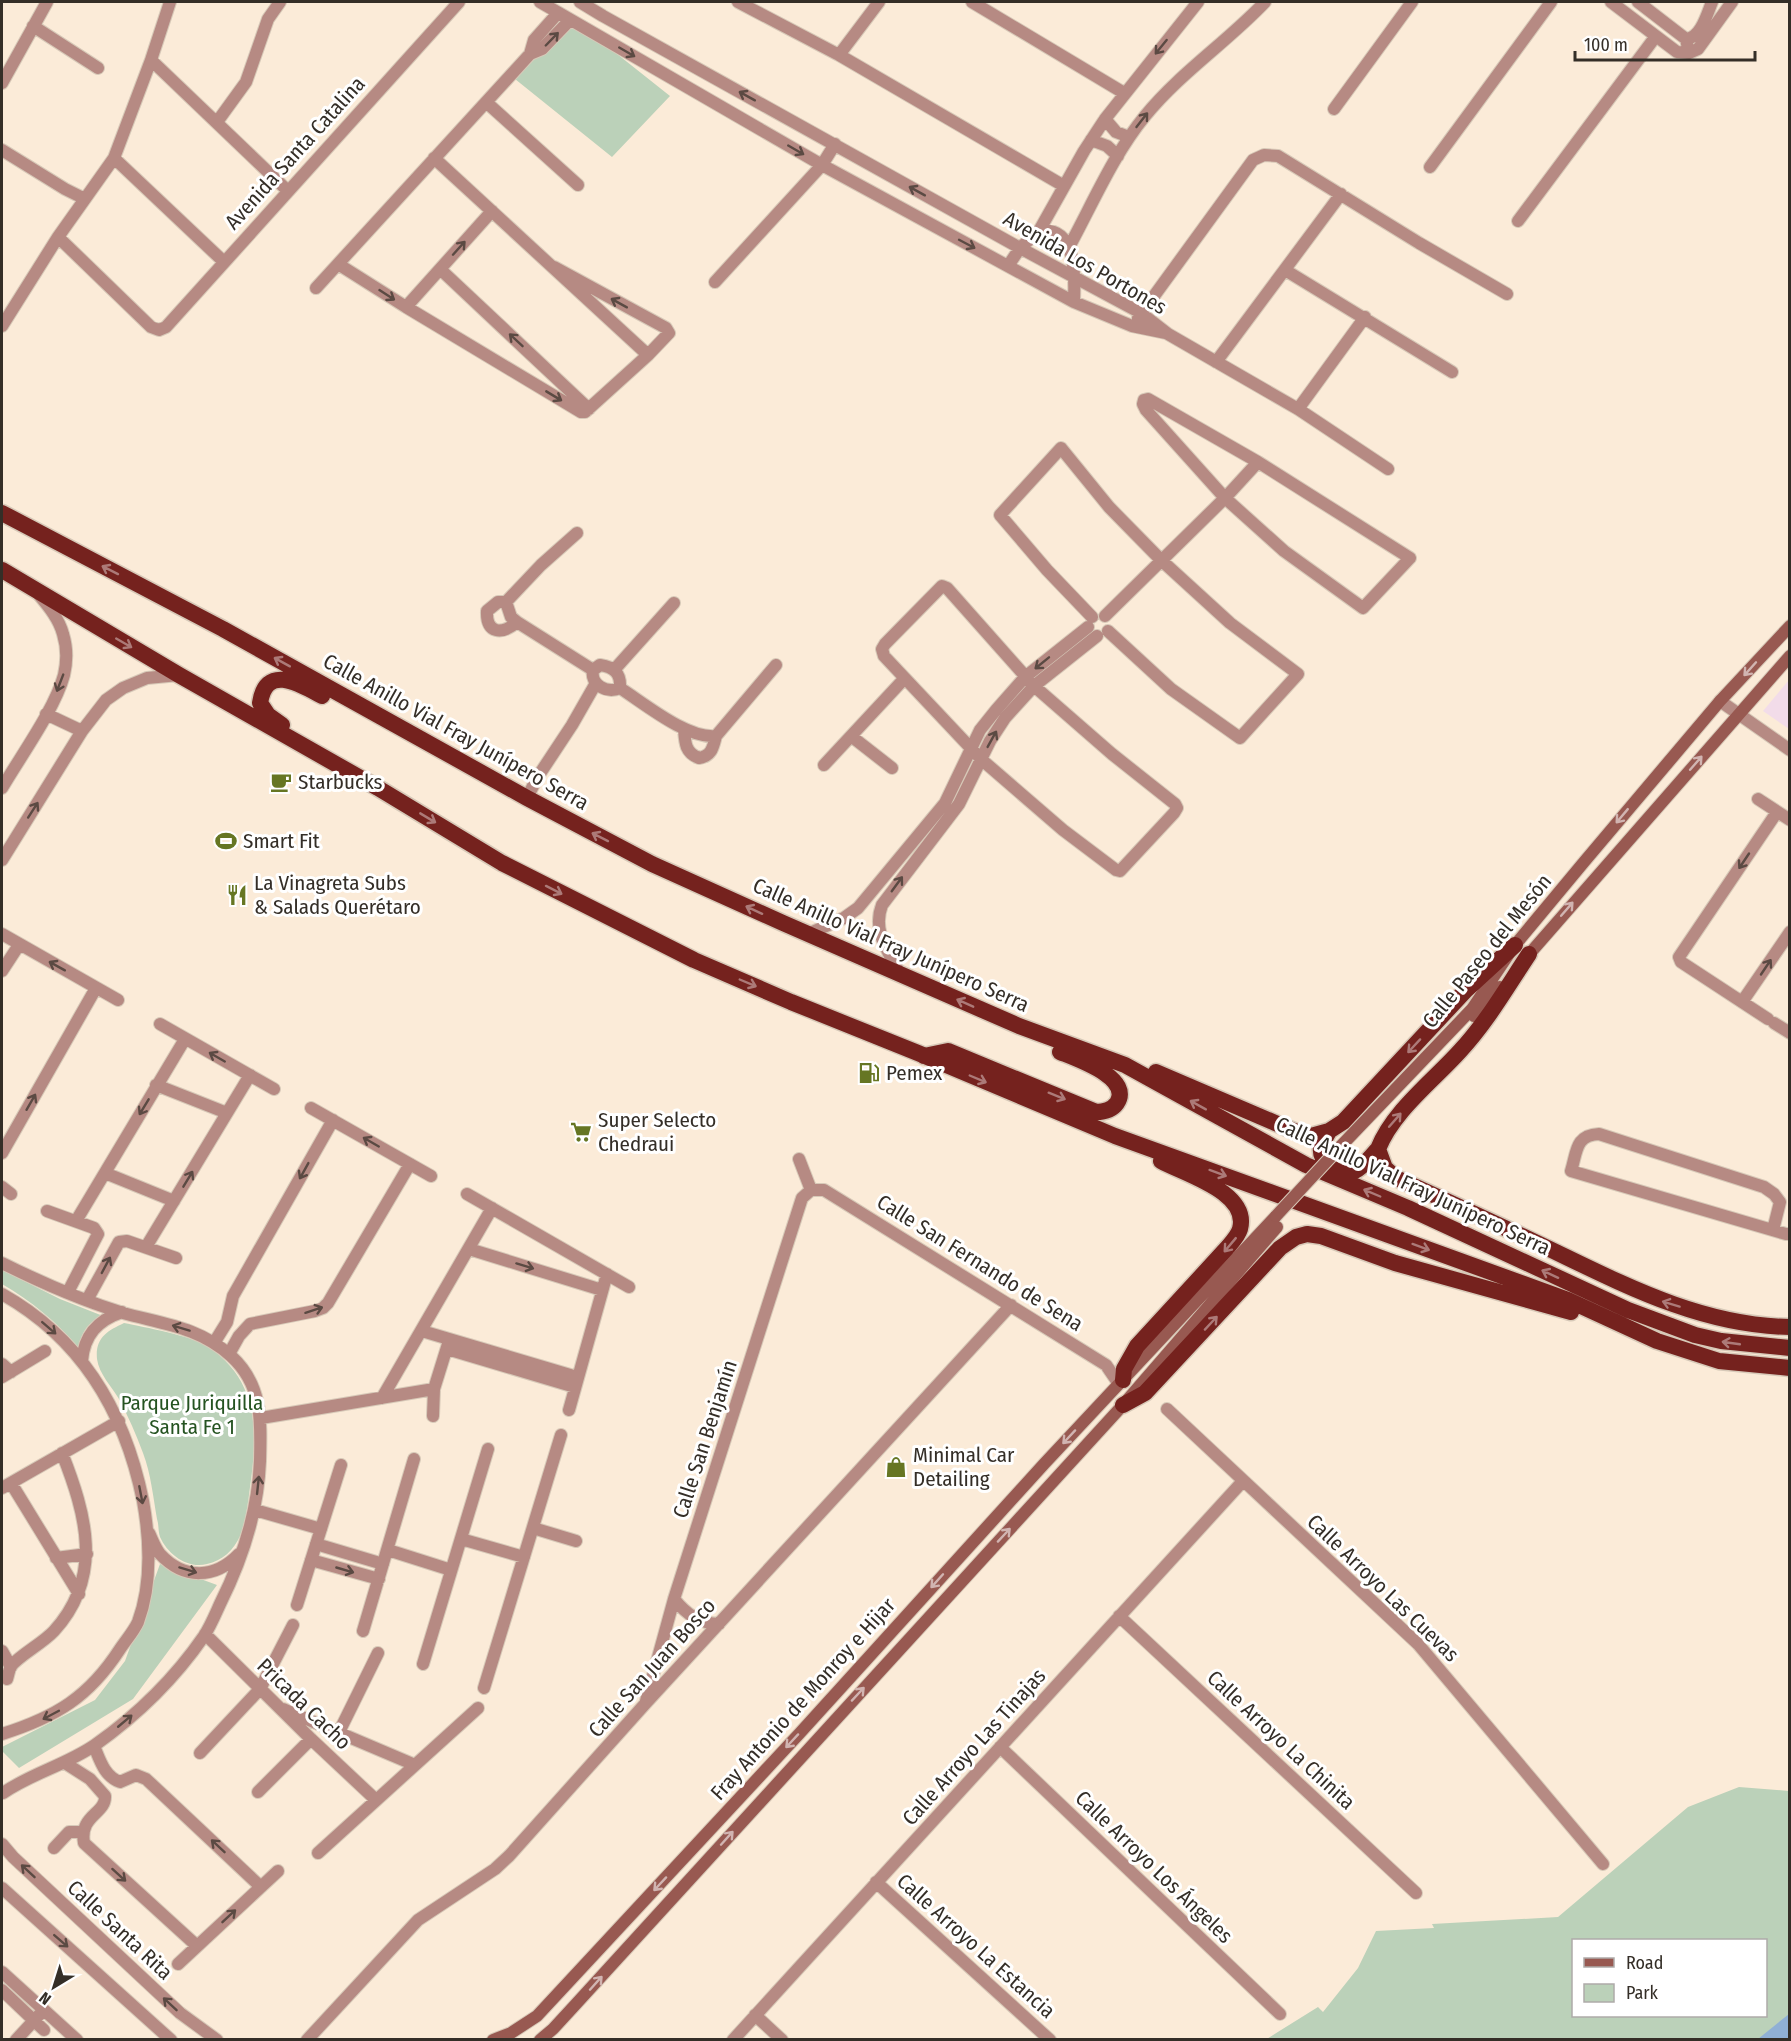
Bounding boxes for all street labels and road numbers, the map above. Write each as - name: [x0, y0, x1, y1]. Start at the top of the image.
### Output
- street label: Avenida Santa Catalina: [219, 71, 371, 235]
- street label: Avenida Los Portones: [999, 206, 1171, 320]
- street label: Calle Anillo Vial Fray Junípero Serra: [319, 648, 593, 816]
- street label: Calle Paseo del Mesón: [1417, 869, 1557, 1033]
- street label: Calle Anillo Vial Fray Junípero Serra: [749, 872, 1033, 1018]
- street label: Calle Anillo Vial Fray Junípero Serra: [1272, 1111, 1554, 1261]
- street label: Calle San Fernando de Sena: [872, 1189, 1088, 1337]
- street label: Calle San Benjamín: [667, 1357, 743, 1521]
- street label: Calle Arroyo Las Cuevas: [1302, 1509, 1464, 1667]
- street label: Fray Antonio de Monroy e Hijar: [705, 1592, 901, 1806]
- street label: Calle San Juan Bosco: [583, 1593, 721, 1743]
- street label: Pricada Cacho: [252, 1653, 356, 1755]
- street label: Calle Arroyo Las Tinajas: [897, 1663, 1051, 1831]
- street label: Calle Arroyo La Chinita: [1202, 1665, 1360, 1815]
- street label: Calle Arroyo Los Ángeles: [1070, 1785, 1238, 1949]
- street label: Calle Arroyo La Estancia: [892, 1868, 1060, 2024]
- street label: Calle Santa Rita: [62, 1875, 178, 1985]

